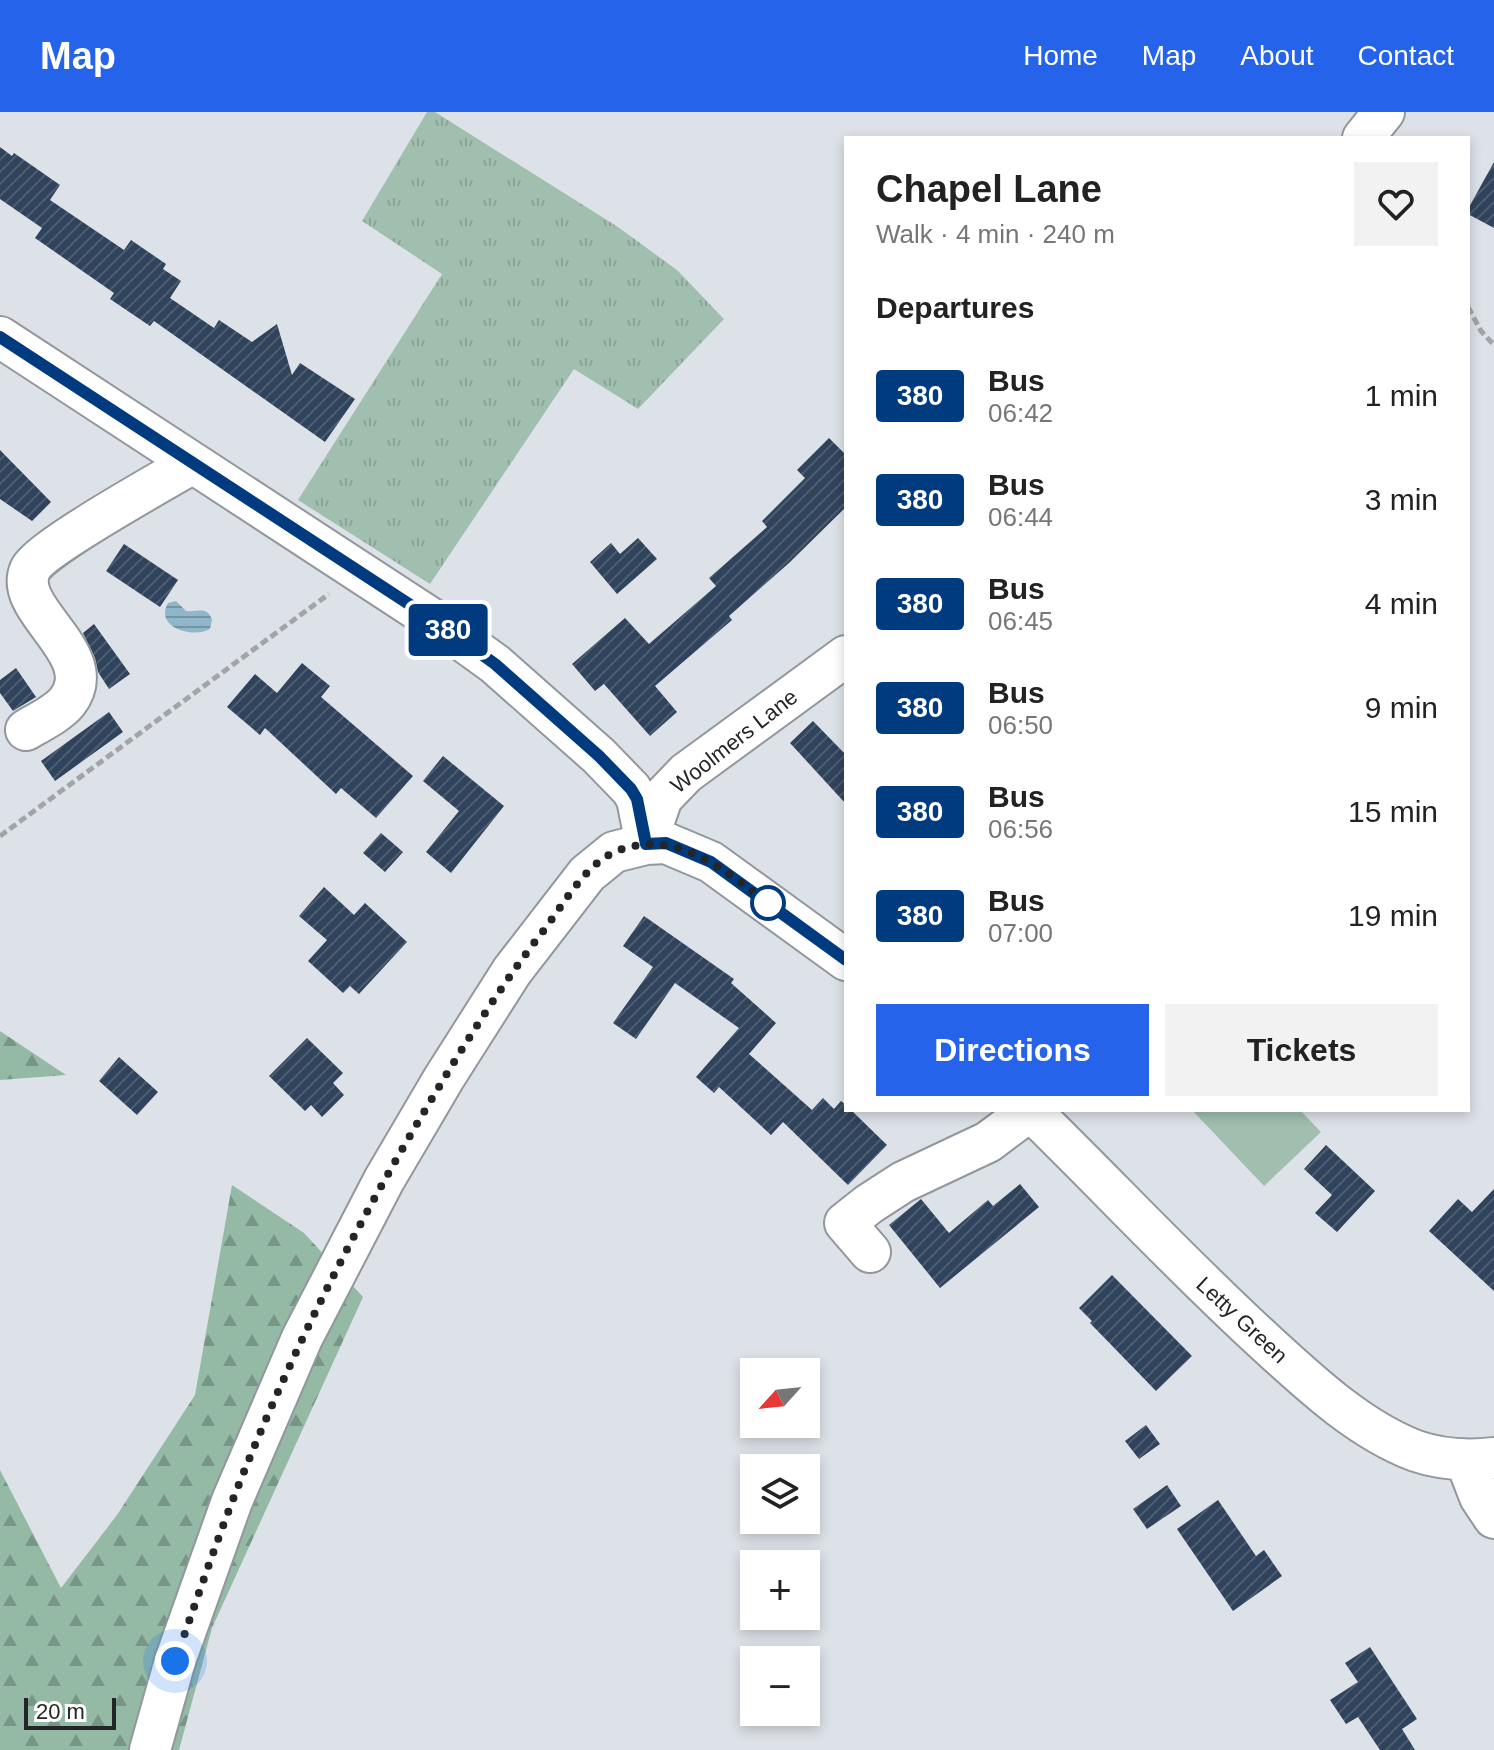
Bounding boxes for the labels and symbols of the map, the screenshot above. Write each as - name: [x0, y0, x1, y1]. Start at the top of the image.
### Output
- line badge: 380: [402, 604, 494, 656]
- street label: Woolmers Lane: [666, 684, 802, 798]
- unlabelled marker: [751, 886, 785, 920]
- street label: Letty Green: [1191, 1272, 1293, 1368]
- north arrow: [740, 1358, 820, 1438]
- your location: [155, 1641, 195, 1681]
- scale bar: [24, 1694, 116, 1730]

